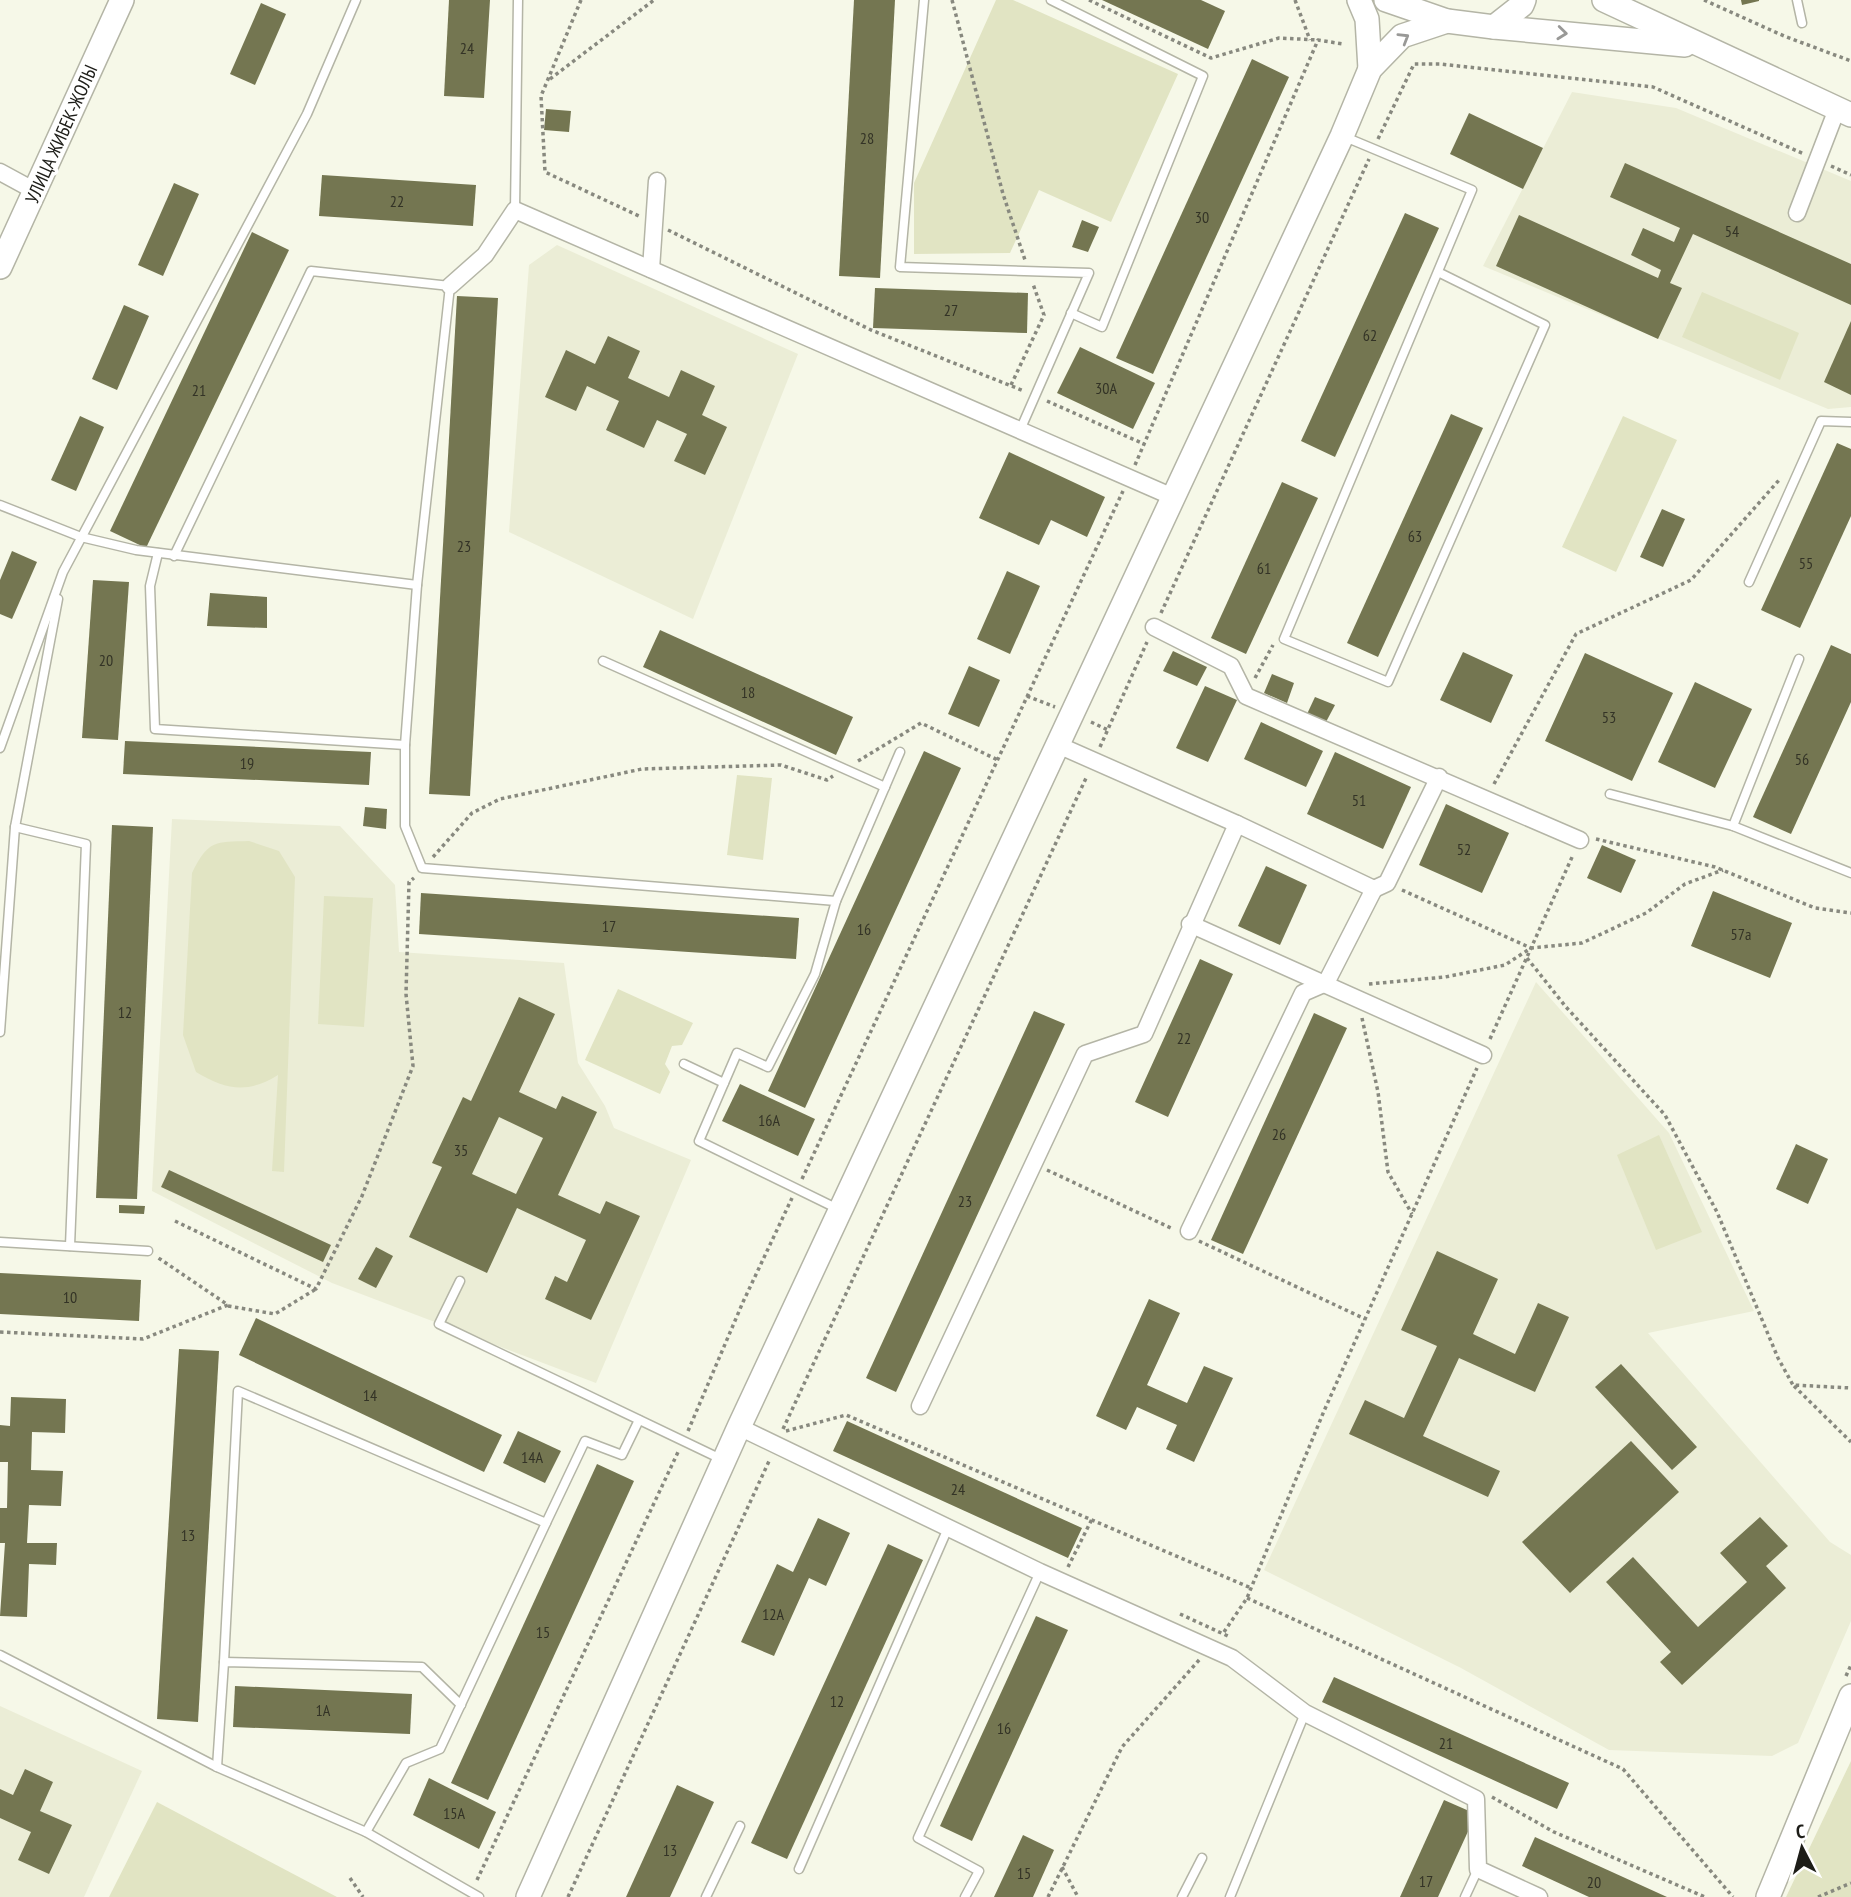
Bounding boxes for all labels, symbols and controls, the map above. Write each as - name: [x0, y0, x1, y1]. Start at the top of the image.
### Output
- one-way arrow: [1557, 26, 1568, 41]
- one-way arrow: [1396, 33, 1409, 46]
- house number: 24: [460, 38, 474, 58]
- street label: УЛИЦА ЖИБЕК-ЖОЛЫ: [20, 61, 102, 207]
- house number: 28: [860, 128, 874, 148]
- house number: 22: [390, 191, 404, 211]
- house number: 30: [1195, 207, 1209, 227]
- house number: 54: [1725, 221, 1739, 241]
- house number: 27: [944, 300, 958, 320]
- house number: 62: [1363, 325, 1377, 345]
- house number: 30А: [1095, 378, 1117, 398]
- house number: 21: [192, 380, 206, 400]
- house number: 63: [1408, 526, 1422, 546]
- house number: 23: [457, 536, 471, 556]
- house number: 55: [1799, 553, 1813, 573]
- house number: 61: [1257, 558, 1271, 578]
- house number: 20: [99, 650, 113, 670]
- house number: 18: [741, 682, 755, 702]
- house number: 53: [1602, 707, 1616, 727]
- house number: 56: [1795, 749, 1809, 769]
- house number: 19: [240, 753, 254, 773]
- house number: 51: [1352, 790, 1366, 810]
- house number: 52: [1457, 839, 1471, 859]
- house number: 17: [602, 916, 616, 936]
- house number: 16: [857, 919, 871, 939]
- house number: 57а: [1731, 924, 1751, 944]
- house number: 12: [118, 1002, 132, 1022]
- house number: 22: [1177, 1028, 1191, 1048]
- house number: 16А: [758, 1110, 780, 1130]
- house number: 26: [1272, 1124, 1286, 1144]
- house number: 35: [454, 1140, 468, 1160]
- house number: 23: [958, 1191, 972, 1211]
- house number: 10: [63, 1287, 77, 1307]
- house number: 14: [363, 1385, 377, 1405]
- house number: 14А: [521, 1447, 543, 1467]
- house number: 24: [951, 1479, 965, 1499]
- house number: 13: [181, 1525, 195, 1545]
- house number: 12А: [762, 1604, 784, 1624]
- house number: 15: [536, 1622, 550, 1642]
- house number: 12: [830, 1691, 844, 1711]
- house number: 1А: [316, 1700, 331, 1720]
- house number: 16: [997, 1718, 1011, 1738]
- house number: 21: [1439, 1733, 1453, 1753]
- house number: 15А: [443, 1803, 465, 1823]
- north arrow: [1767, 1813, 1837, 1883]
- text: С: [1795, 1819, 1806, 1843]
- house number: 13: [663, 1840, 677, 1860]
- house number: 15: [1017, 1863, 1031, 1883]
- house number: 17: [1419, 1871, 1433, 1891]
- house number: 20: [1587, 1872, 1601, 1892]

